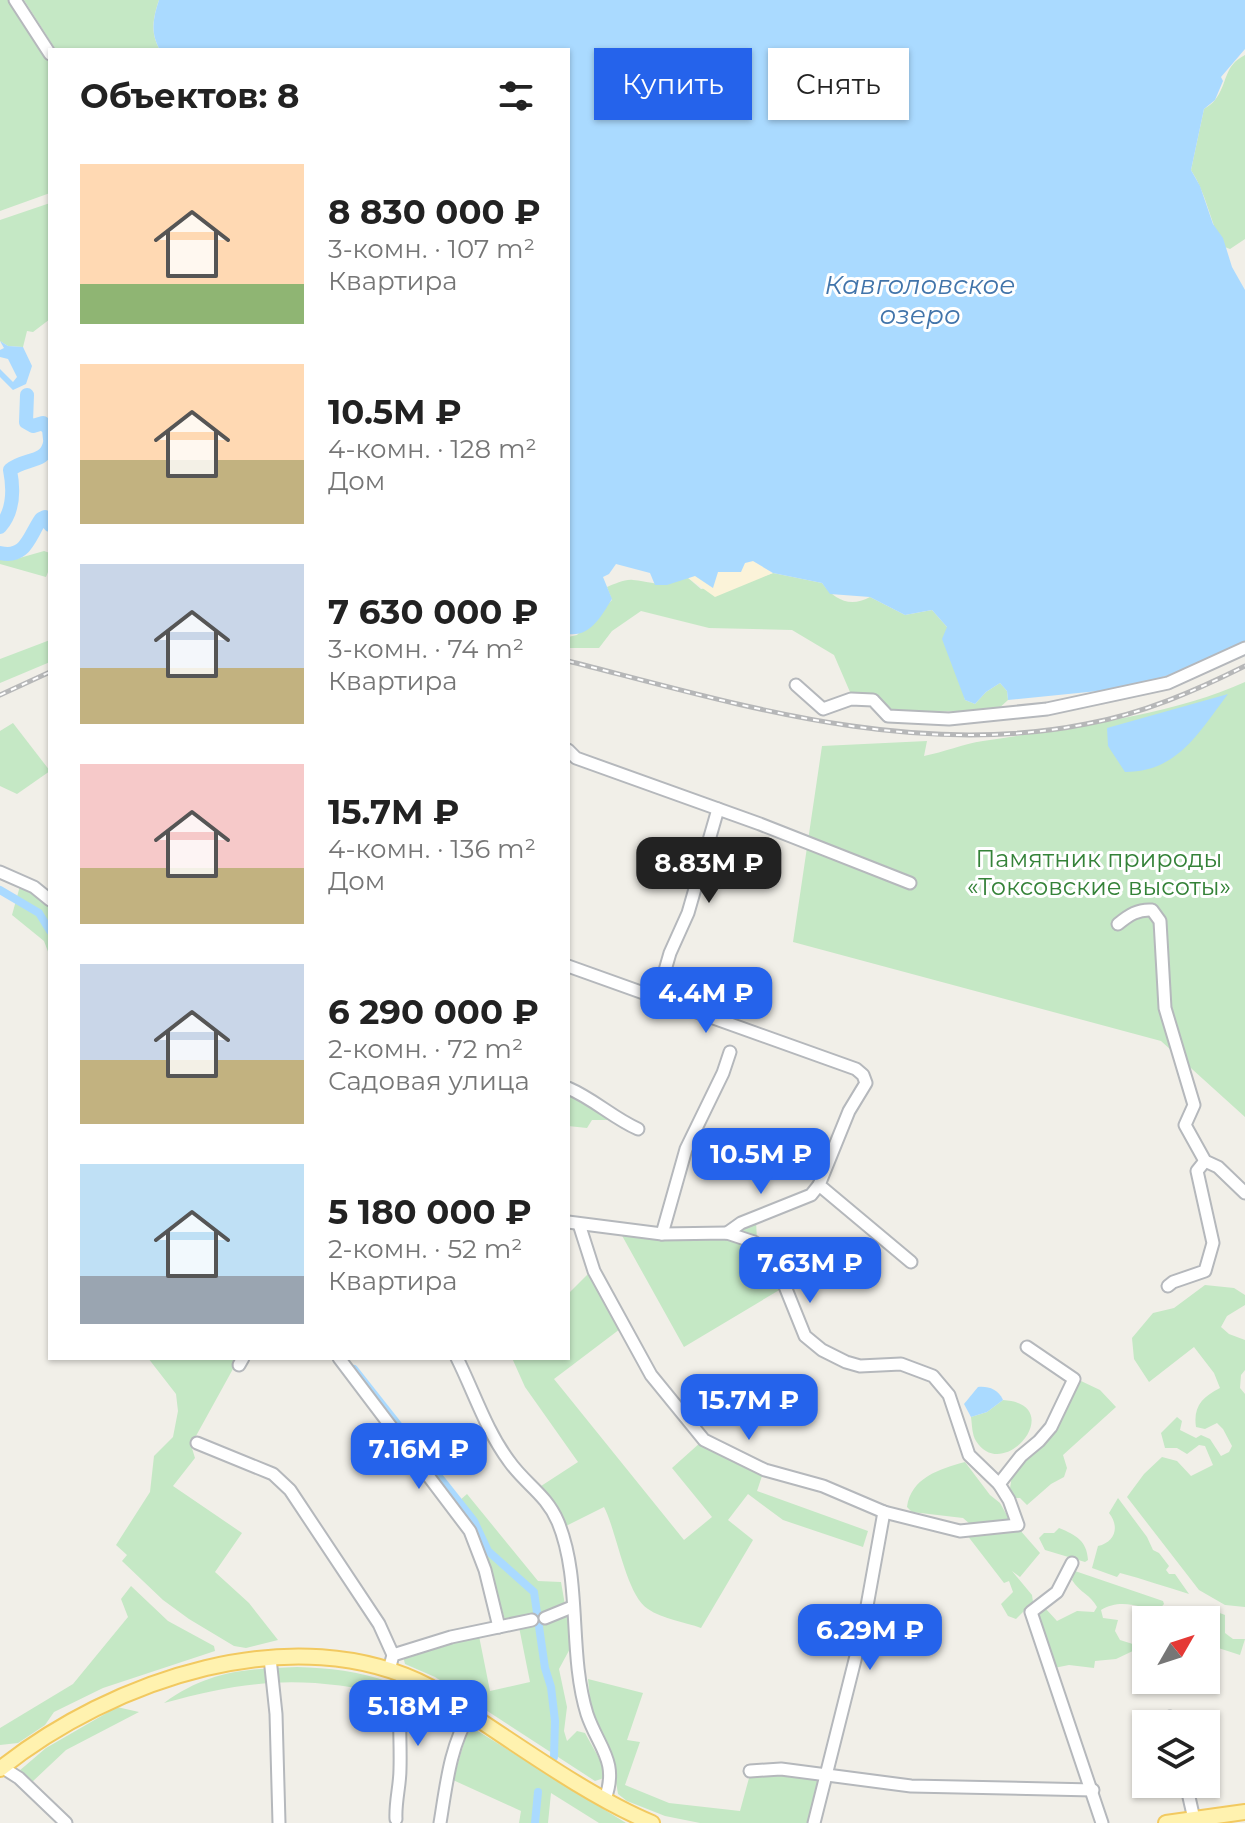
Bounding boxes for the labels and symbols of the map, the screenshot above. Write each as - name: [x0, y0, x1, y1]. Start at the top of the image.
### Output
- water label: Кавголовское озеро: [824, 269, 1016, 331]
- pin: 8.83M ₽: [635, 837, 783, 905]
- park label: Памятник природы «Токсовские высоты»: [967, 844, 1231, 901]
- pin: 4.4M ₽: [641, 967, 771, 1035]
- pin: 10.5M ₽: [687, 1128, 835, 1196]
- pin: 7.63M ₽: [736, 1237, 884, 1305]
- pin: 15.7M ₽: [675, 1374, 823, 1442]
- pin: 7.16M ₽: [345, 1423, 493, 1491]
- pin: 6.29M ₽: [796, 1604, 944, 1672]
- north arrow: [1132, 1606, 1220, 1694]
- pin: 5.18M ₽: [344, 1680, 492, 1748]

